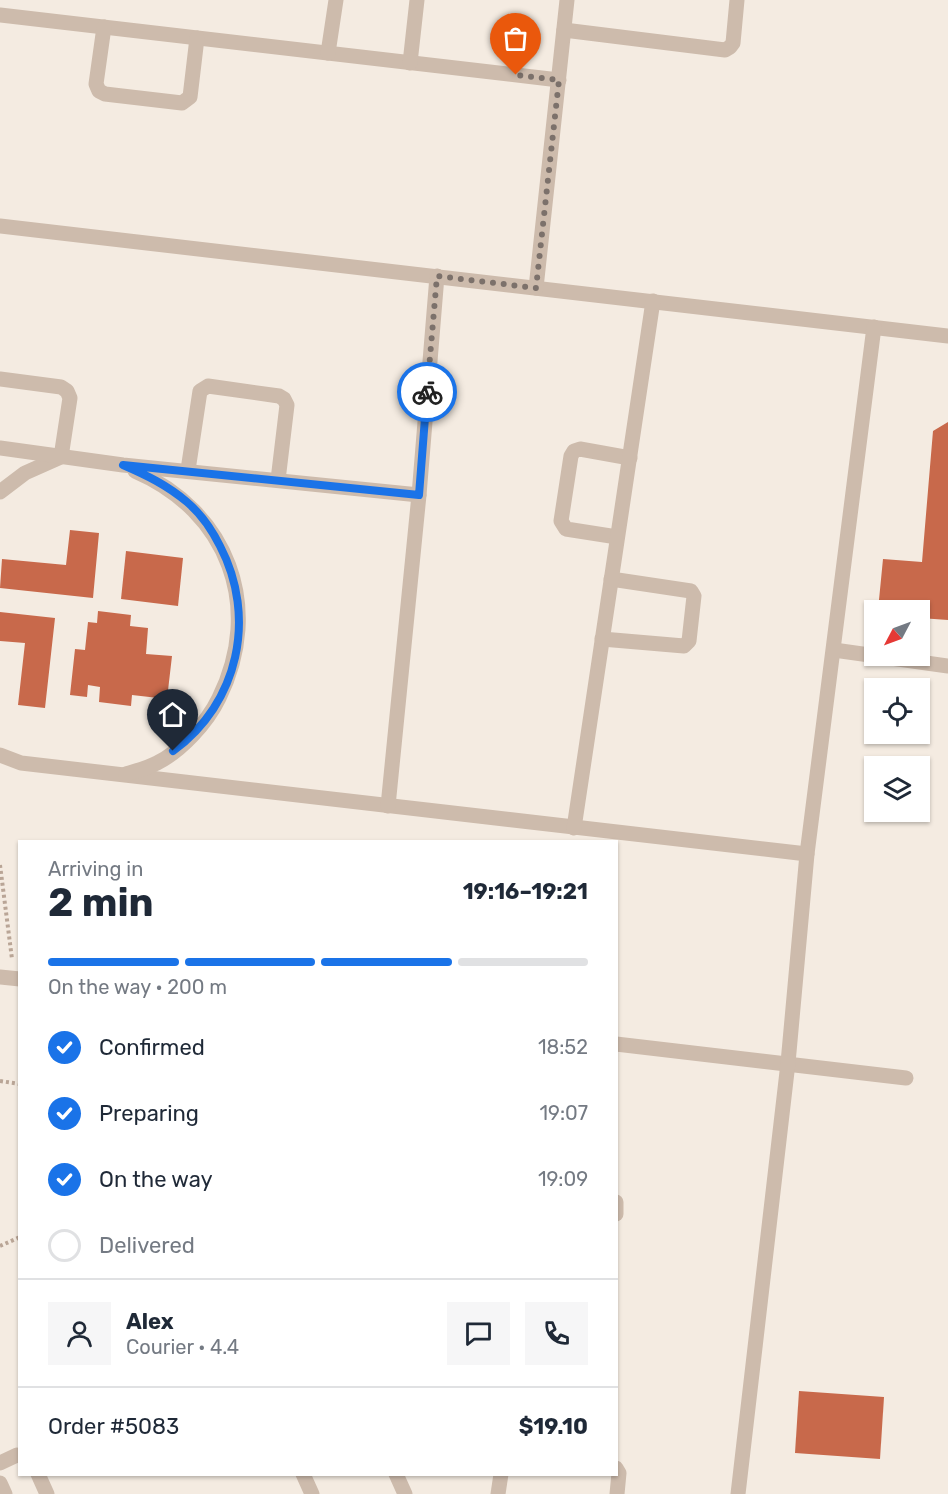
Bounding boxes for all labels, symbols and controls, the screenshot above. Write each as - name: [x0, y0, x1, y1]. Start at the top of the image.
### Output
- pin: [490, 13, 541, 75]
- icon: bag: [499, 22, 532, 55]
- courier: [397, 362, 457, 422]
- icon: bike: [411, 376, 444, 409]
- north arrow: [864, 600, 930, 666]
- map controls: [864, 600, 930, 822]
- button: locate: [864, 678, 930, 744]
- pin: [147, 689, 198, 751]
- icon: home: [156, 698, 189, 731]
- button: layers: [864, 756, 930, 822]
- text: Arriving in: [48, 857, 143, 881]
- text: 19:16–19:21: [463, 878, 588, 905]
- text: 2 min: [48, 880, 154, 926]
- text: On the way · 200 m: [48, 975, 227, 999]
- icon: check: [48, 1031, 81, 1064]
- text: Confirmed: [99, 1034, 205, 1061]
- text: 18:52: [538, 1035, 588, 1059]
- icon: check: [48, 1097, 81, 1130]
- text: Preparing: [99, 1100, 199, 1127]
- text: 19:07: [540, 1101, 588, 1125]
- icon: check: [48, 1163, 81, 1196]
- text: On the way: [99, 1166, 213, 1193]
- text: 19:09: [538, 1167, 588, 1191]
- text: Delivered: [99, 1232, 195, 1259]
- button: person: [48, 1302, 111, 1365]
- button: chat: [447, 1302, 510, 1365]
- button: phone: [525, 1302, 588, 1365]
- text: Alex: [126, 1308, 174, 1335]
- text: Courier · 4.4: [126, 1335, 239, 1359]
- text: Order #5083: [48, 1413, 179, 1440]
- text: $19.10: [519, 1413, 588, 1440]

